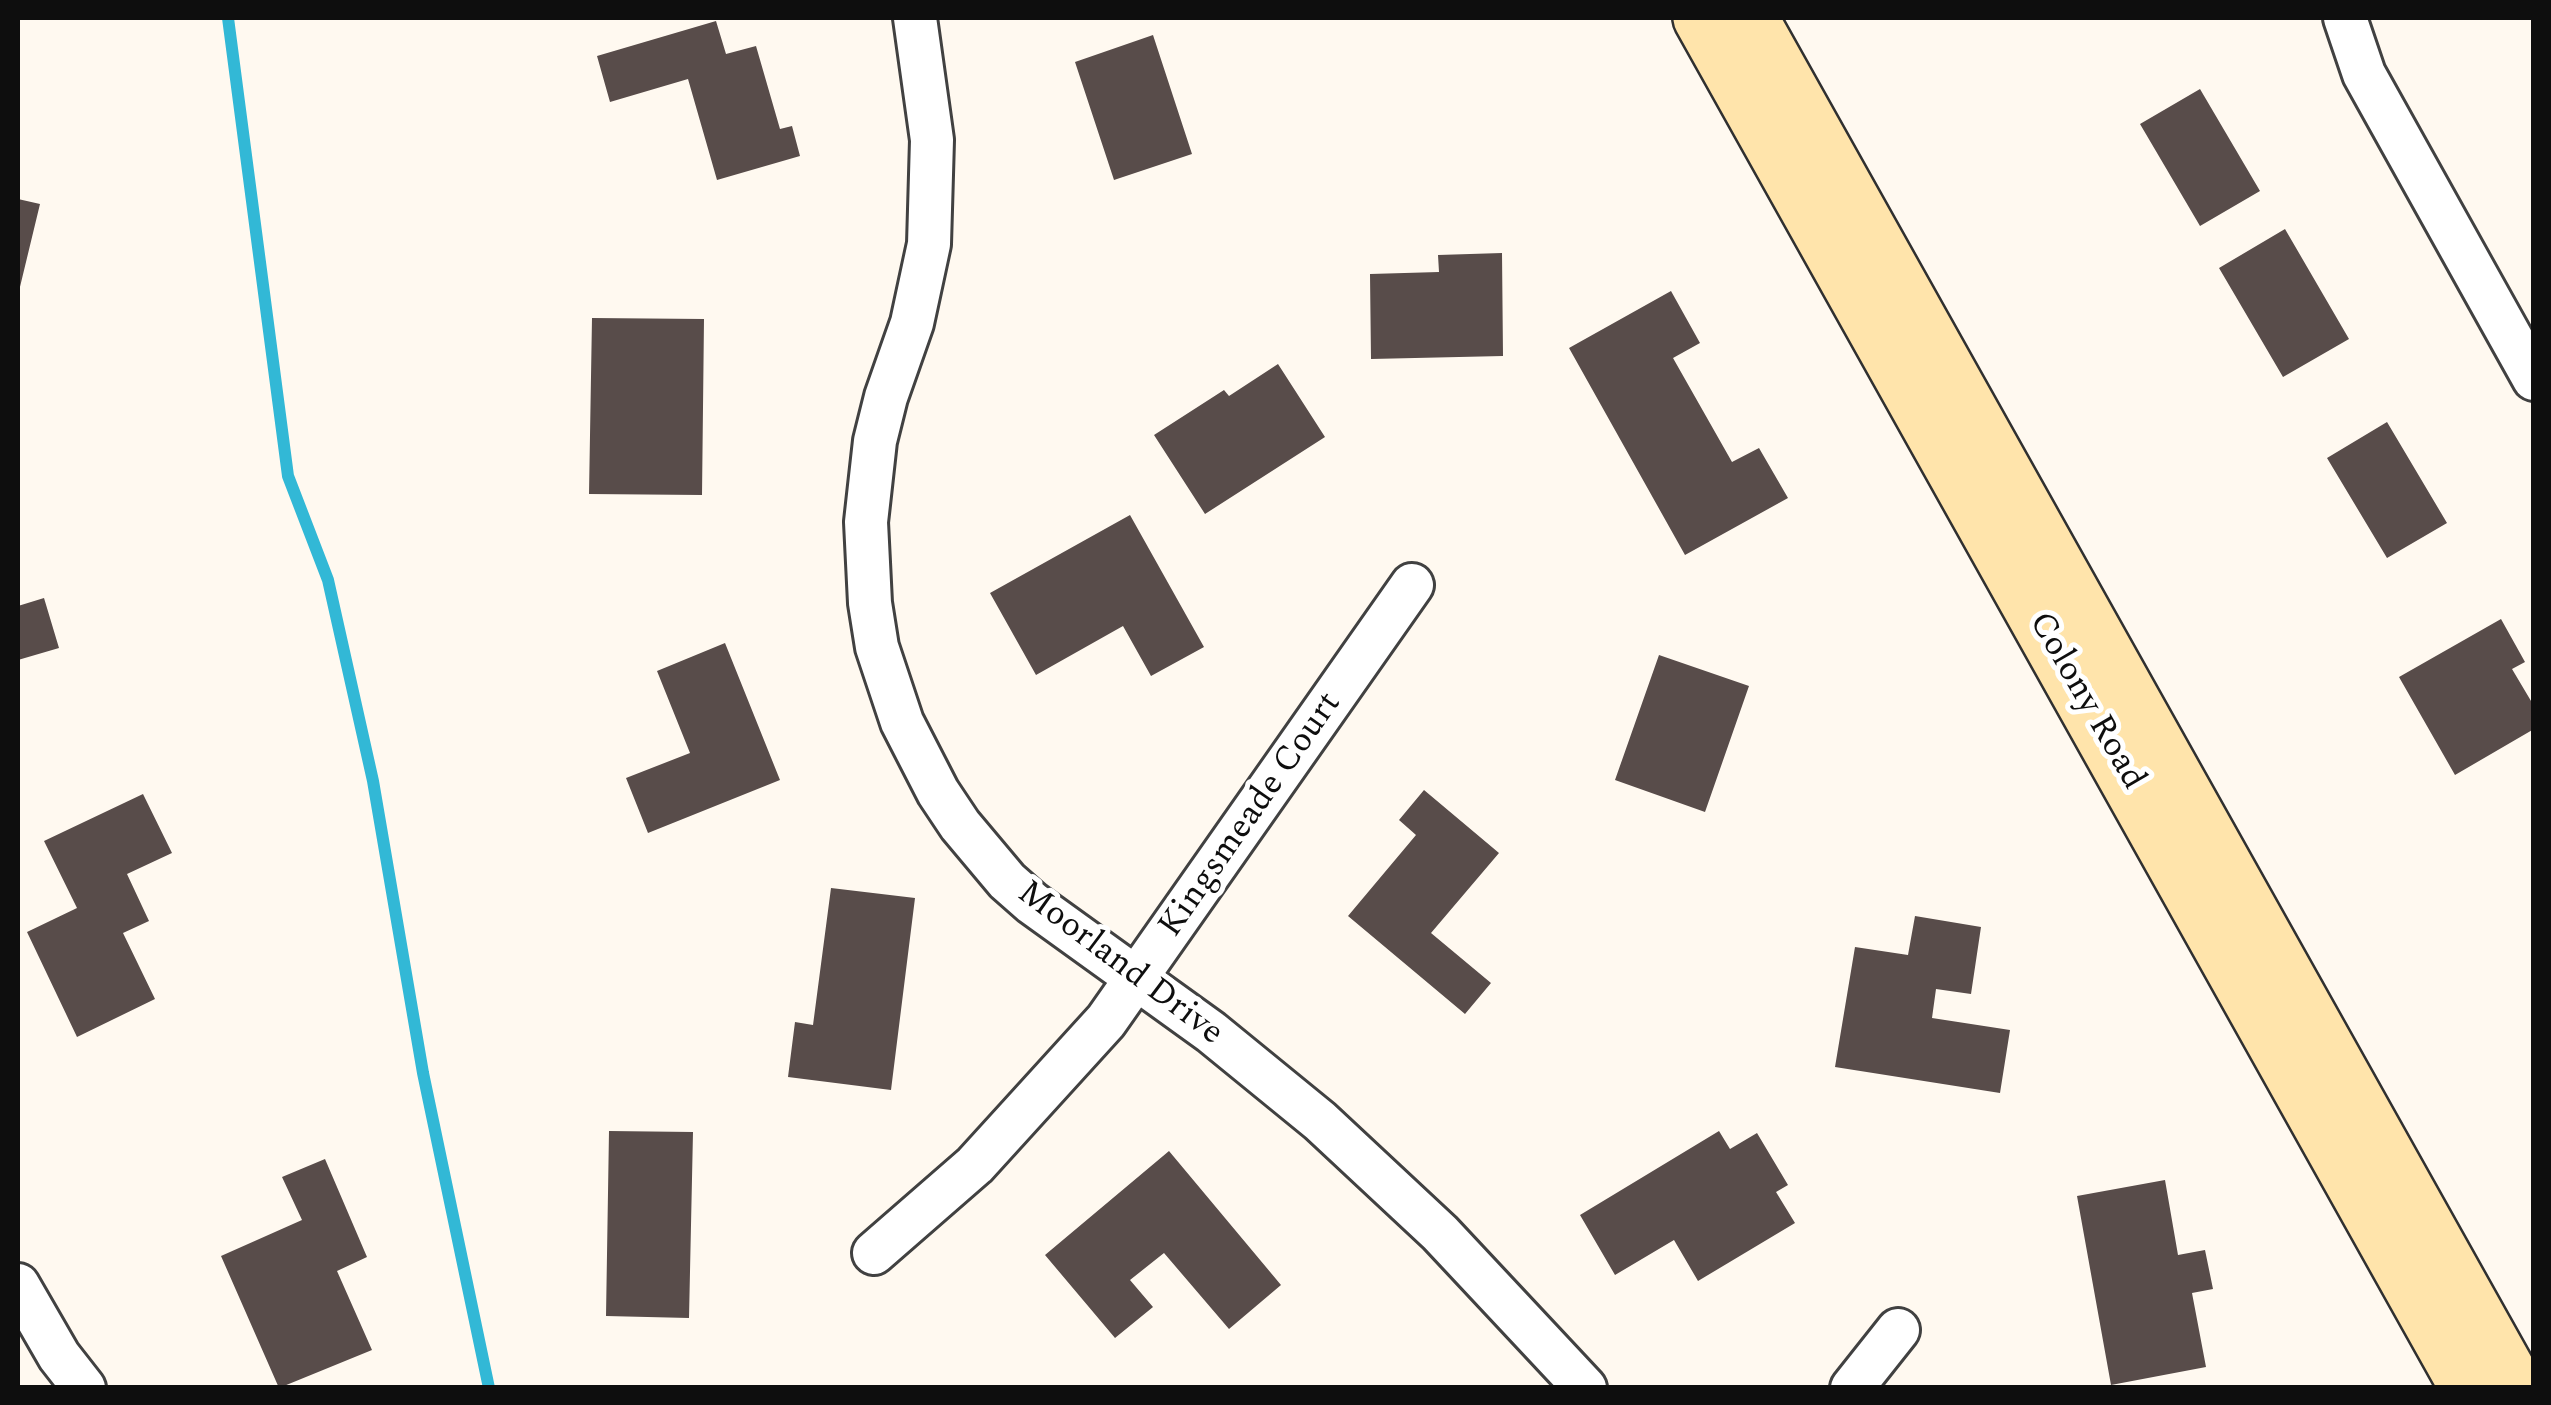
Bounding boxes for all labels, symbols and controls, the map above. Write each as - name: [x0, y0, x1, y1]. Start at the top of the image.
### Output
- street label: Colony Road: [2017, 606, 2153, 798]
- street label: Kingsmeade Court: [1152, 685, 1352, 947]
- street label: Moorland Drive: [1008, 874, 1230, 1056]

